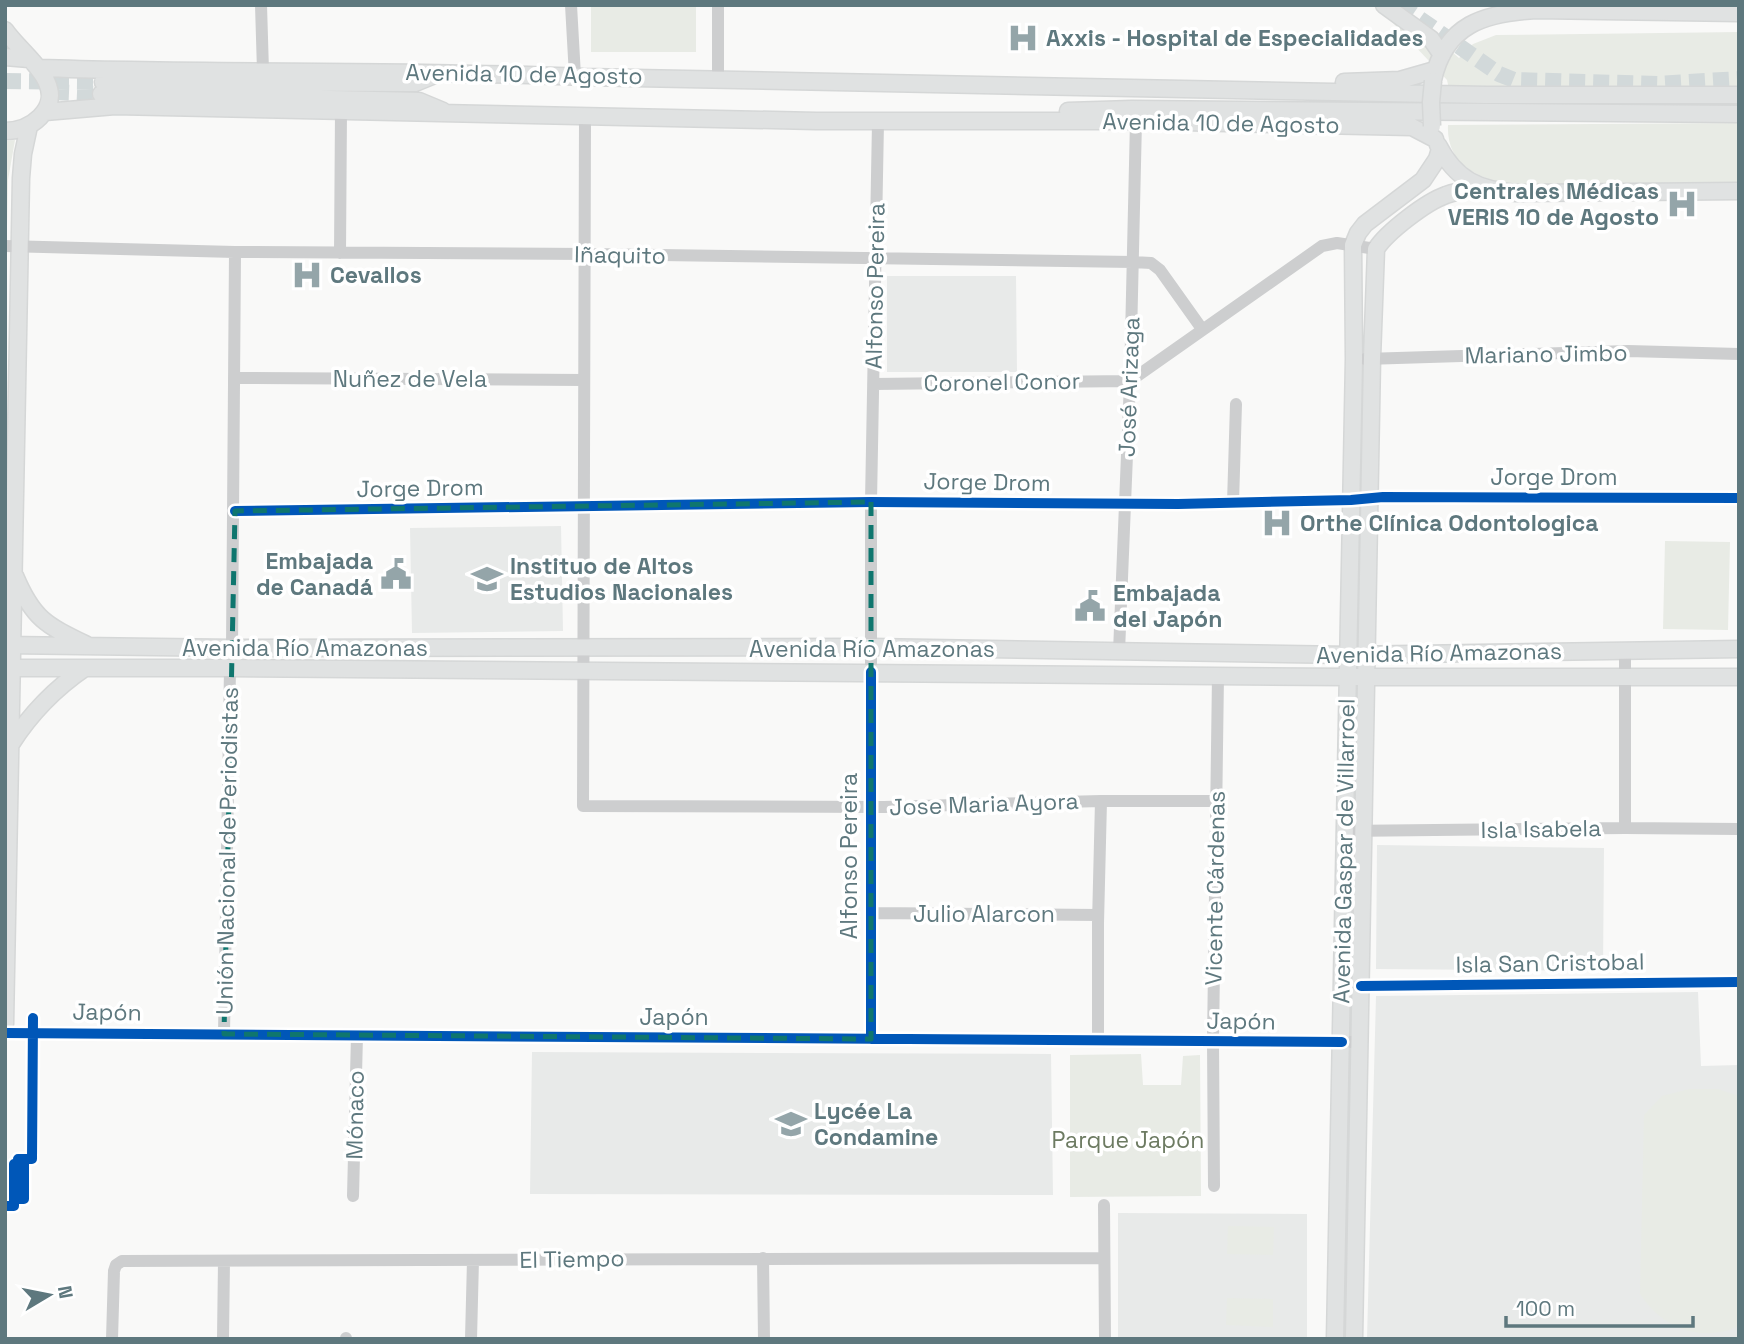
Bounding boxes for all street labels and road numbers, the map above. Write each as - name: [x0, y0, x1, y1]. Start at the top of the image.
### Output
- street label: Avenida 10 de Agosto: [405, 57, 643, 91]
- street label: Avenida 10 de Agosto: [1102, 106, 1340, 140]
- street label: Alfonso Pereira: [859, 203, 891, 369]
- street label: Iñaquito: [574, 239, 666, 271]
- street label: José Arizaga: [1112, 316, 1146, 458]
- street label: Mariano Jimbo: [1464, 338, 1628, 370]
- street label: Nuñez de Vela: [333, 364, 487, 394]
- street label: Coronel Conor: [923, 366, 1081, 398]
- street label: Jorge Drom: [1490, 462, 1618, 492]
- street label: Jorge Drom: [923, 466, 1051, 498]
- street label: Jorge Drom: [356, 472, 484, 504]
- street label: Avenida Río Amazonas: [182, 633, 428, 663]
- street label: Avenida Río Amazonas: [749, 634, 995, 664]
- street label: Avenida Río Amazonas: [1316, 636, 1562, 670]
- street label: Unión Nacional de Periodistas: [209, 687, 245, 1015]
- street label: Avenida Gaspar de Villarroel: [1326, 698, 1362, 1004]
- street label: Alfonso Pereira: [834, 773, 864, 939]
- street label: Jose Maria Ayora: [889, 786, 1079, 822]
- street label: Vicente Cárdenas: [1198, 790, 1232, 986]
- street label: Isla Isabela: [1480, 813, 1602, 845]
- street label: Julio Alarcon: [913, 899, 1055, 929]
- street label: Isla San Cristobal: [1455, 946, 1645, 980]
- street label: Japón: [72, 996, 142, 1028]
- street label: Japón: [639, 1002, 709, 1032]
- street label: Japón: [1206, 1005, 1276, 1037]
- street label: Mónaco: [339, 1070, 371, 1160]
- street label: El Tiempo: [519, 1243, 625, 1275]

